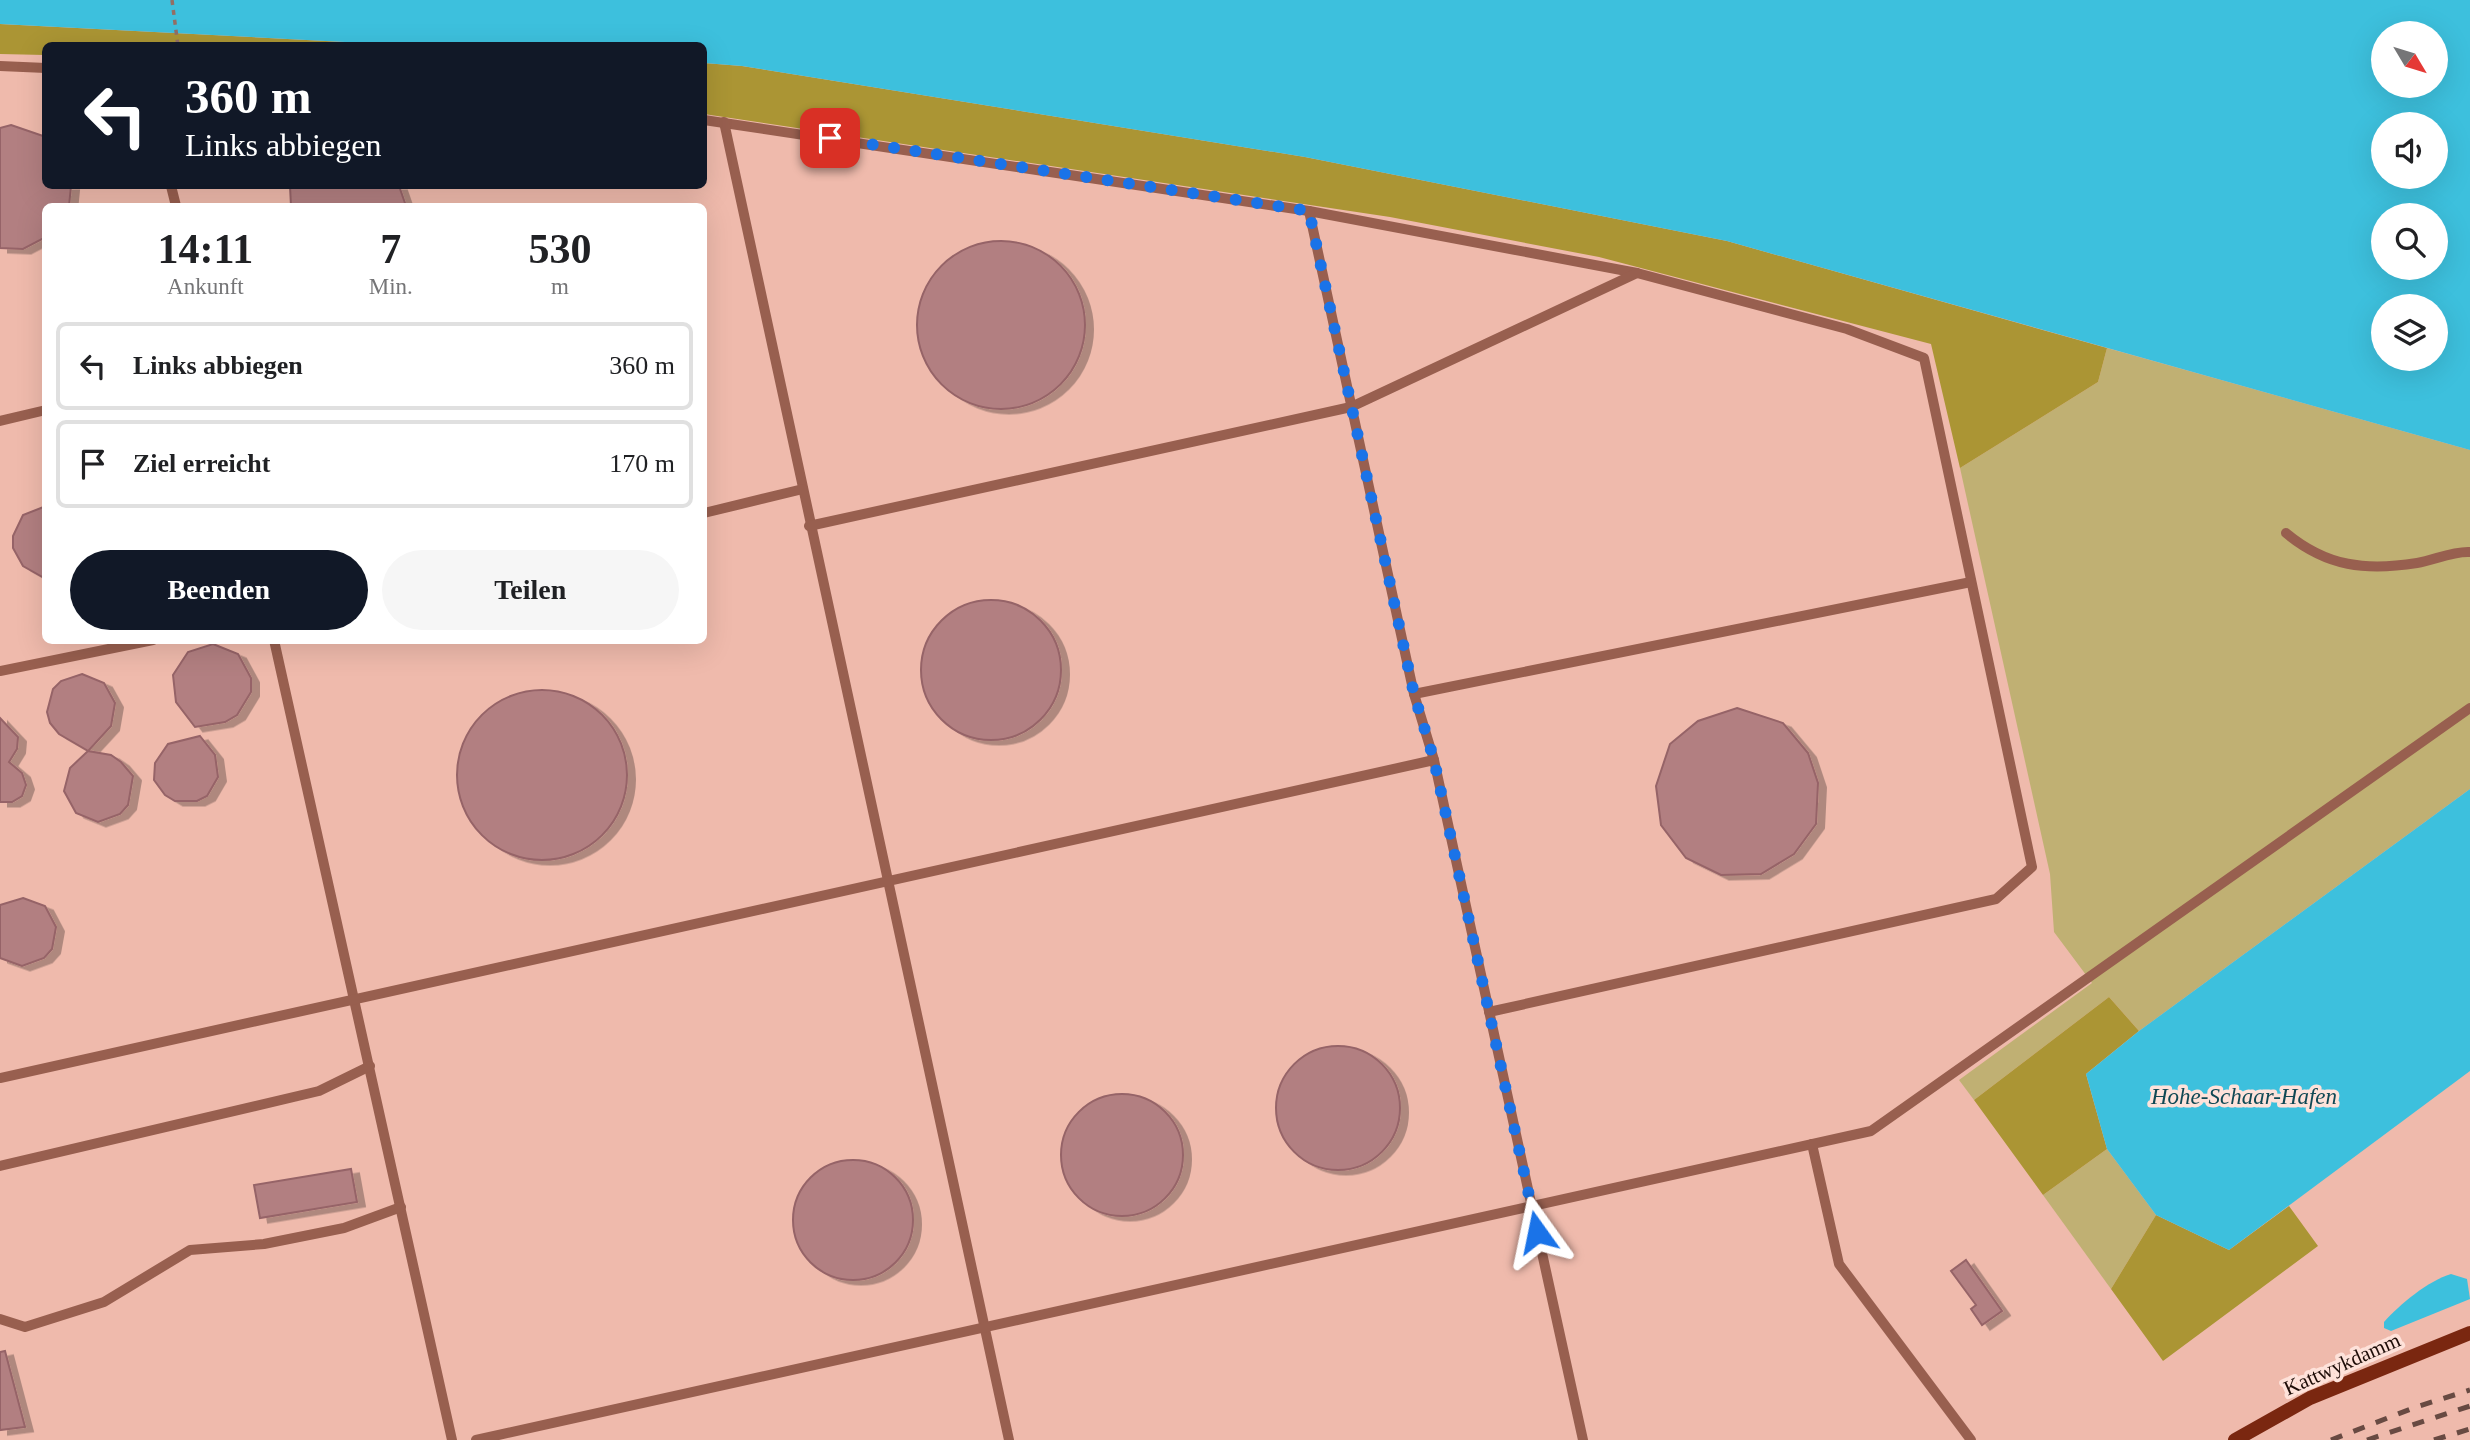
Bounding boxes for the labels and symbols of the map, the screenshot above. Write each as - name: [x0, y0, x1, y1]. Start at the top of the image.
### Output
- north arrow: [2371, 21, 2448, 98]
- pin: [800, 108, 860, 168]
- water label: Hohe-Schaar-Hafen: [2150, 1084, 2337, 1109]
- position arrow: [1500, 1195, 1574, 1269]
- street label: Kattwykdamm: [2280, 1328, 2404, 1400]

